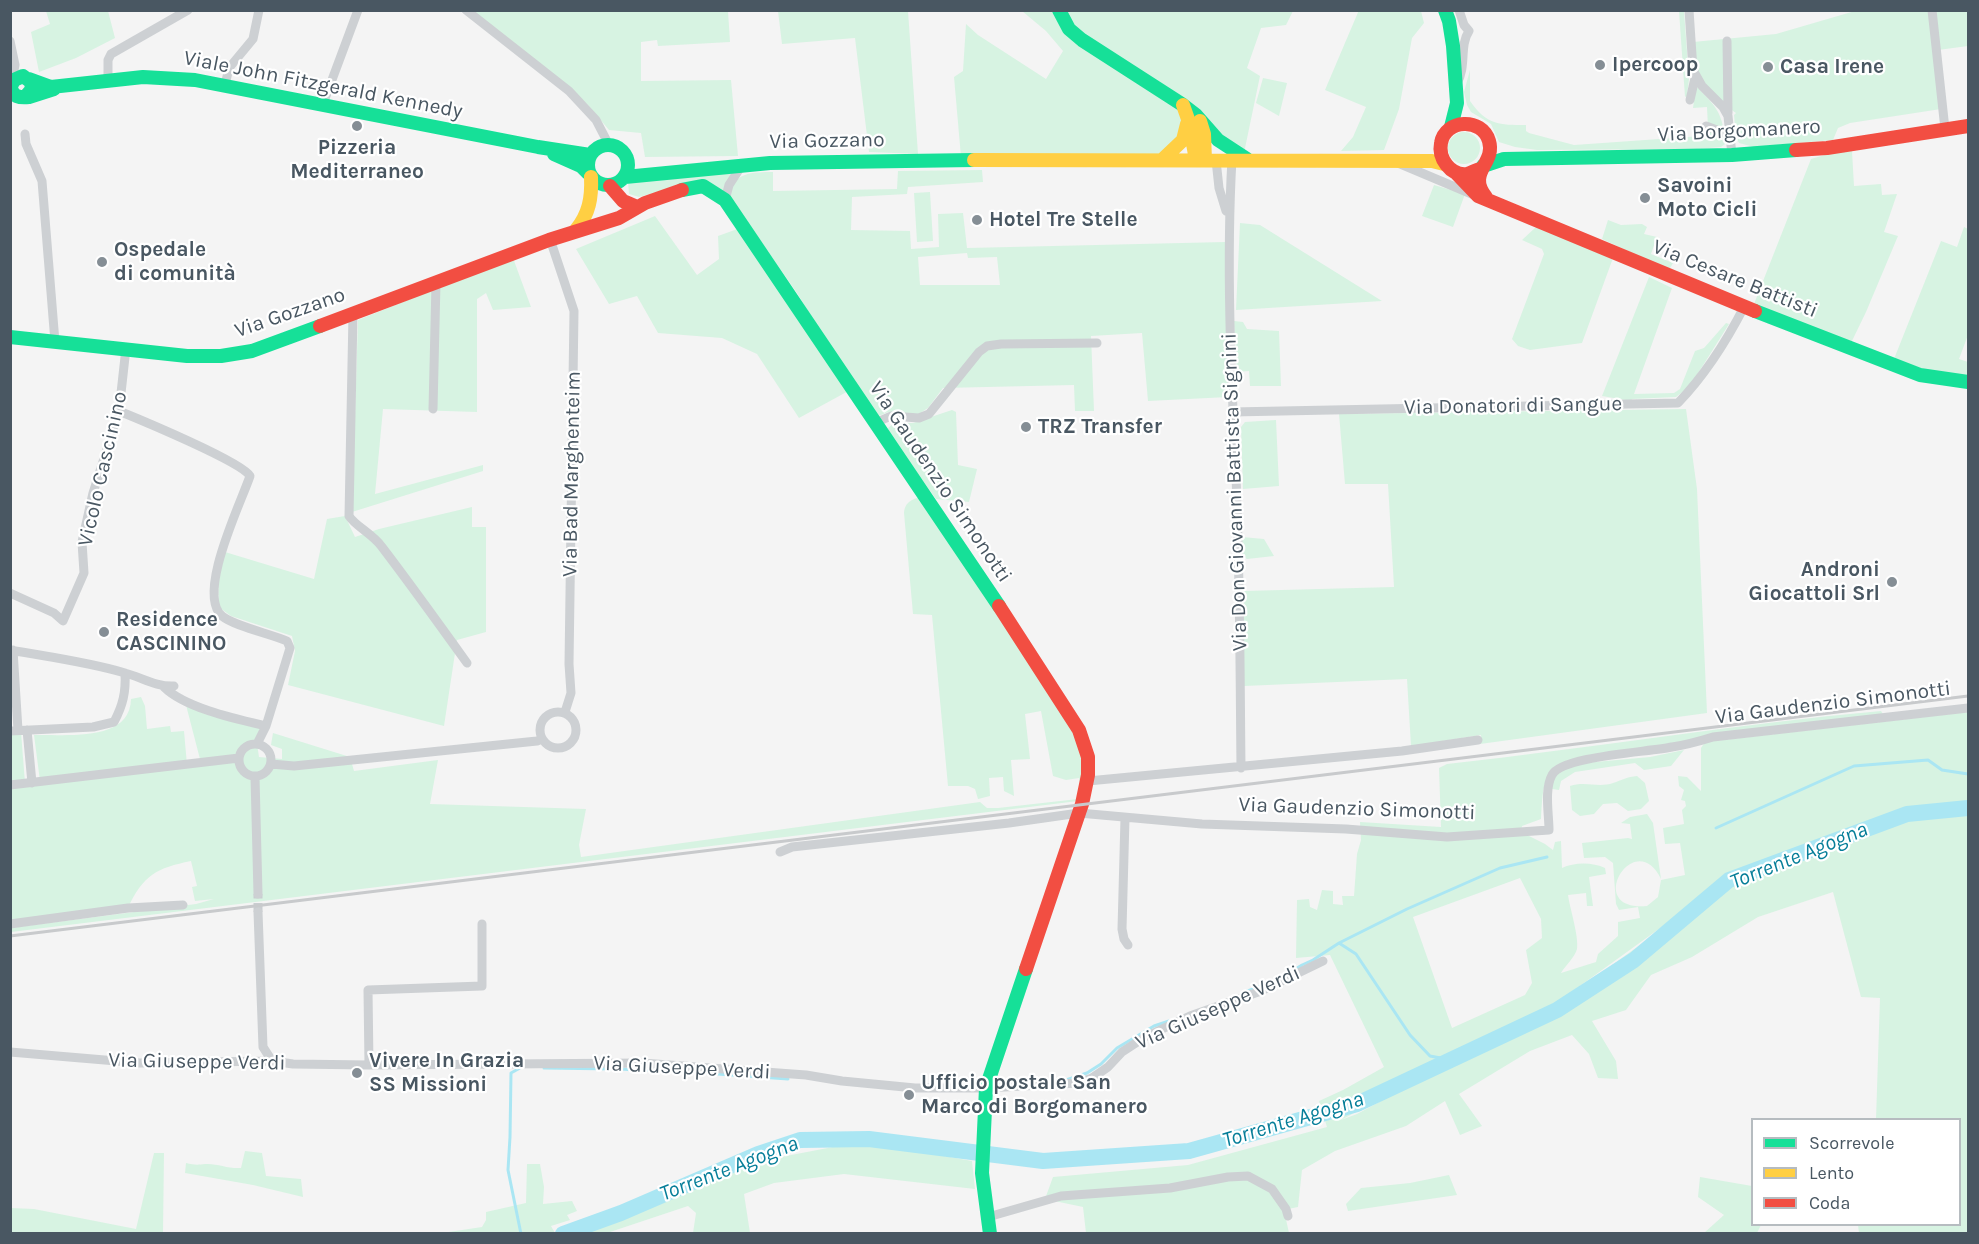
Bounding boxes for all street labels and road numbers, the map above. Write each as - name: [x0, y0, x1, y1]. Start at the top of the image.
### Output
- street label: Viale John Fitzgerald Kennedy: [181, 46, 465, 124]
- street label: Via Borgomanero: [1657, 114, 1821, 148]
- street label: Via Gozzano: [769, 127, 885, 155]
- street label: Via Cesare Battisti: [1649, 234, 1821, 324]
- street label: Via Gozzano: [231, 282, 349, 344]
- street label: Via Don Giovanni Battista Signini: [1217, 332, 1253, 652]
- street label: Via Bad Marghenteim: [558, 371, 586, 577]
- street label: Via Gaudenzio Simonotti: [863, 377, 1017, 587]
- street label: Vicolo Cascinino: [73, 389, 133, 549]
- street label: Via Donatori di Sangue: [1404, 391, 1622, 421]
- street label: Via Gaudenzio Simonotti: [1714, 676, 1952, 730]
- street label: Via Gaudenzio Simonotti: [1238, 792, 1476, 826]
- street label: Via Giuseppe Verdi: [1132, 960, 1304, 1056]
- street label: Via Giuseppe Verdi: [108, 1048, 286, 1076]
- street label: Via Giuseppe Verdi: [593, 1051, 771, 1085]

